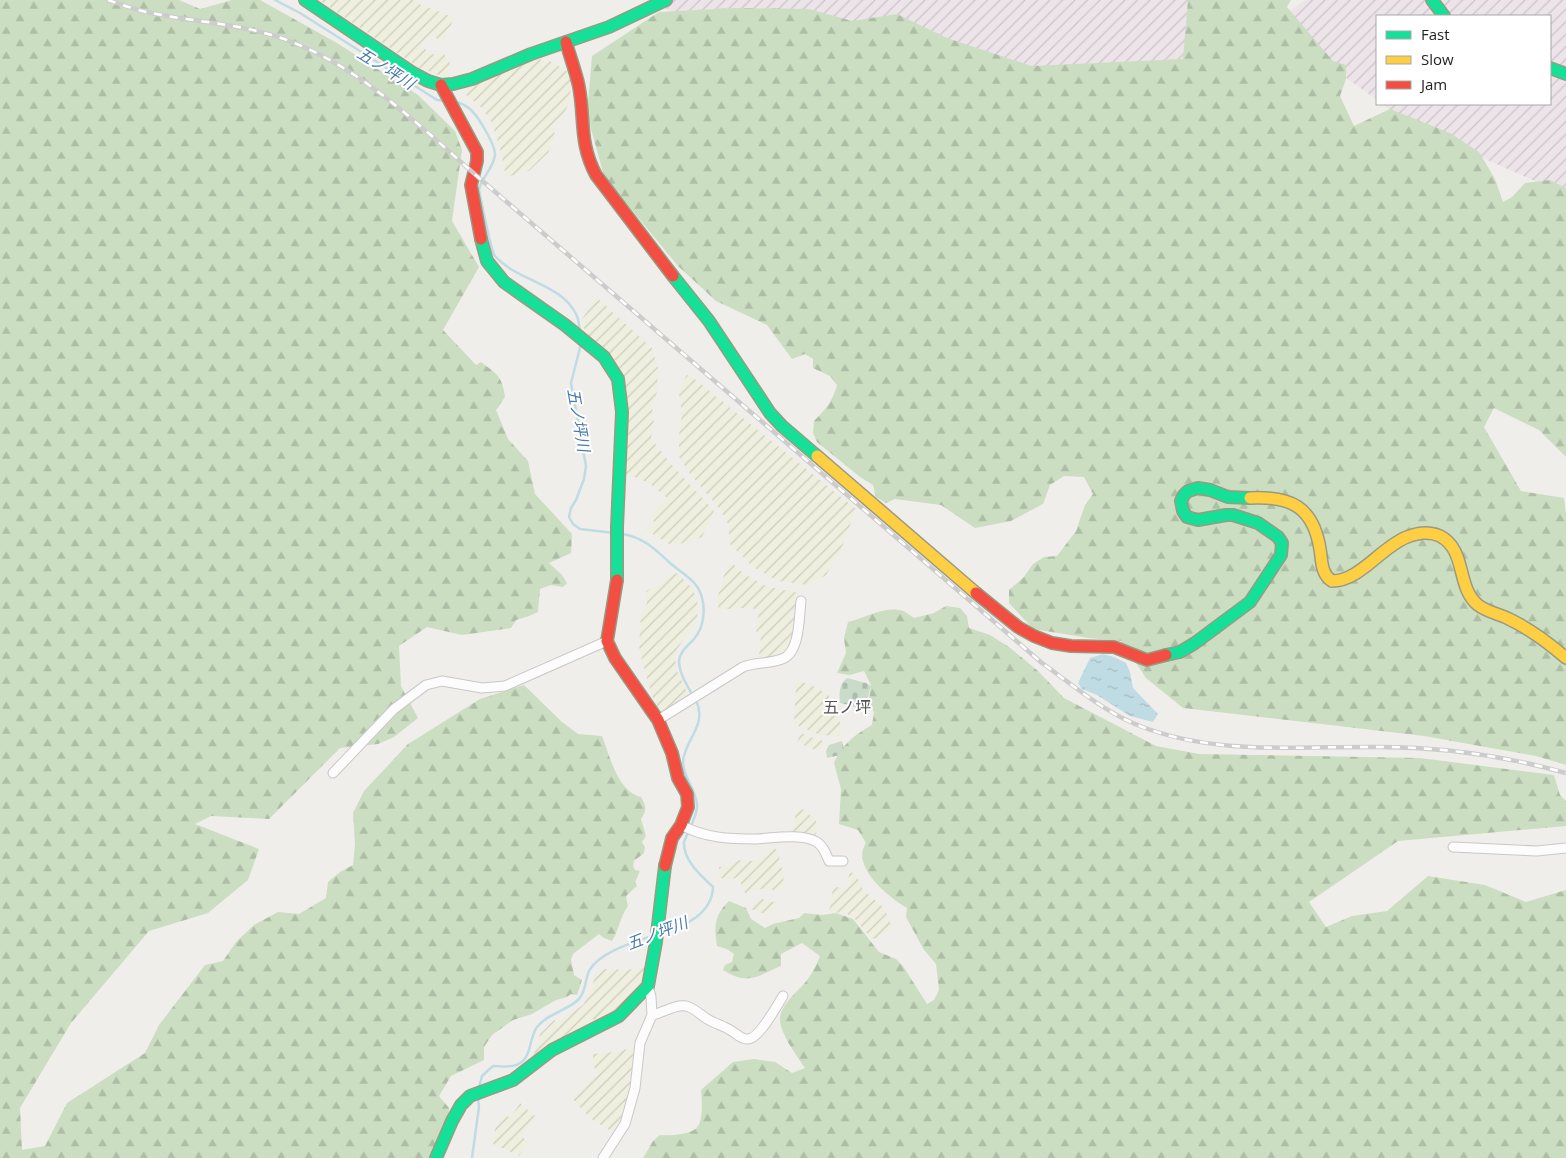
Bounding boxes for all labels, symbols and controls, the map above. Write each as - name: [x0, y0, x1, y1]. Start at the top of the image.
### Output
- legend: [1376, 15, 1551, 105]
- text: Fast: [1421, 24, 1450, 44]
- water label: 五ノ坪川: [353, 42, 421, 95]
- text: Slow: [1421, 49, 1454, 69]
- text: Jam: [1419, 74, 1447, 94]
- water label: 五ノ坪川: [563, 387, 596, 455]
- district label: 五ノ坪: [823, 696, 871, 718]
- water label: 五ノ坪川: [623, 911, 693, 955]

